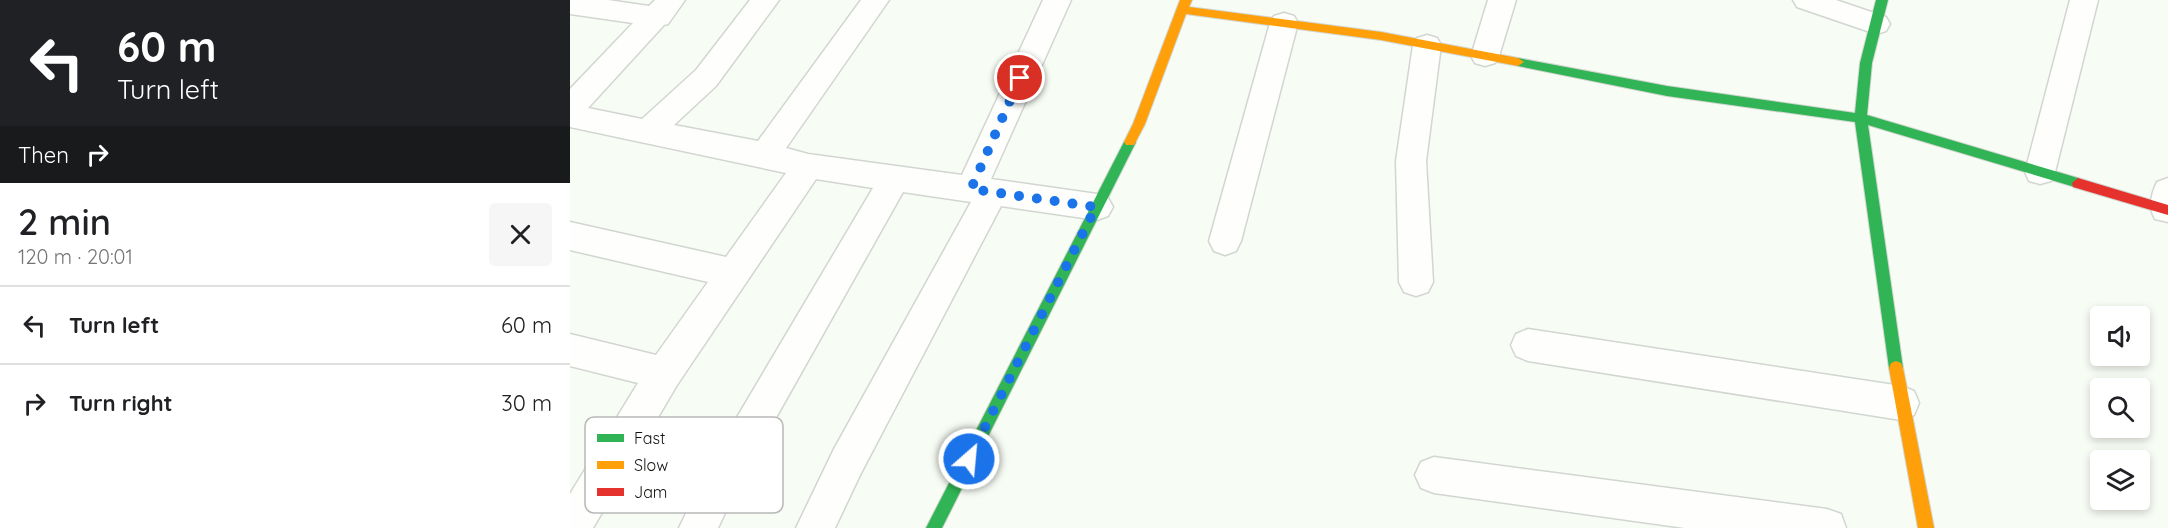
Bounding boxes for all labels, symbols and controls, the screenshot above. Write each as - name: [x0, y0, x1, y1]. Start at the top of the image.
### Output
- text: 60 m: [117, 20, 217, 73]
- icon: left: [18, 24, 96, 102]
- pin: [994, 52, 1045, 103]
- icon: arrive: [1003, 61, 1036, 94]
- text: Turn left: [117, 72, 219, 106]
- icon: right: [81, 138, 114, 171]
- text: Then: [18, 141, 69, 169]
- text: 2 min: [18, 199, 111, 244]
- button: close: [489, 203, 552, 266]
- text: 120 m · 20:01: [18, 244, 133, 269]
- map controls: [2090, 306, 2150, 510]
- button: sound: [2090, 306, 2150, 366]
- icon: left: [18, 309, 51, 342]
- text: Turn left: [69, 311, 159, 339]
- text: 60 m: [501, 311, 552, 339]
- button: search: [2090, 378, 2150, 438]
- icon: right: [18, 387, 51, 420]
- text: Turn right: [69, 389, 173, 417]
- text: 30 m: [501, 389, 552, 417]
- legend: [585, 417, 783, 513]
- position arrow: [937, 427, 1001, 491]
- text: Fast: [634, 428, 665, 448]
- button: layers: [2090, 450, 2150, 510]
- text: Slow: [634, 455, 668, 475]
- text: Jam: [634, 482, 667, 502]

